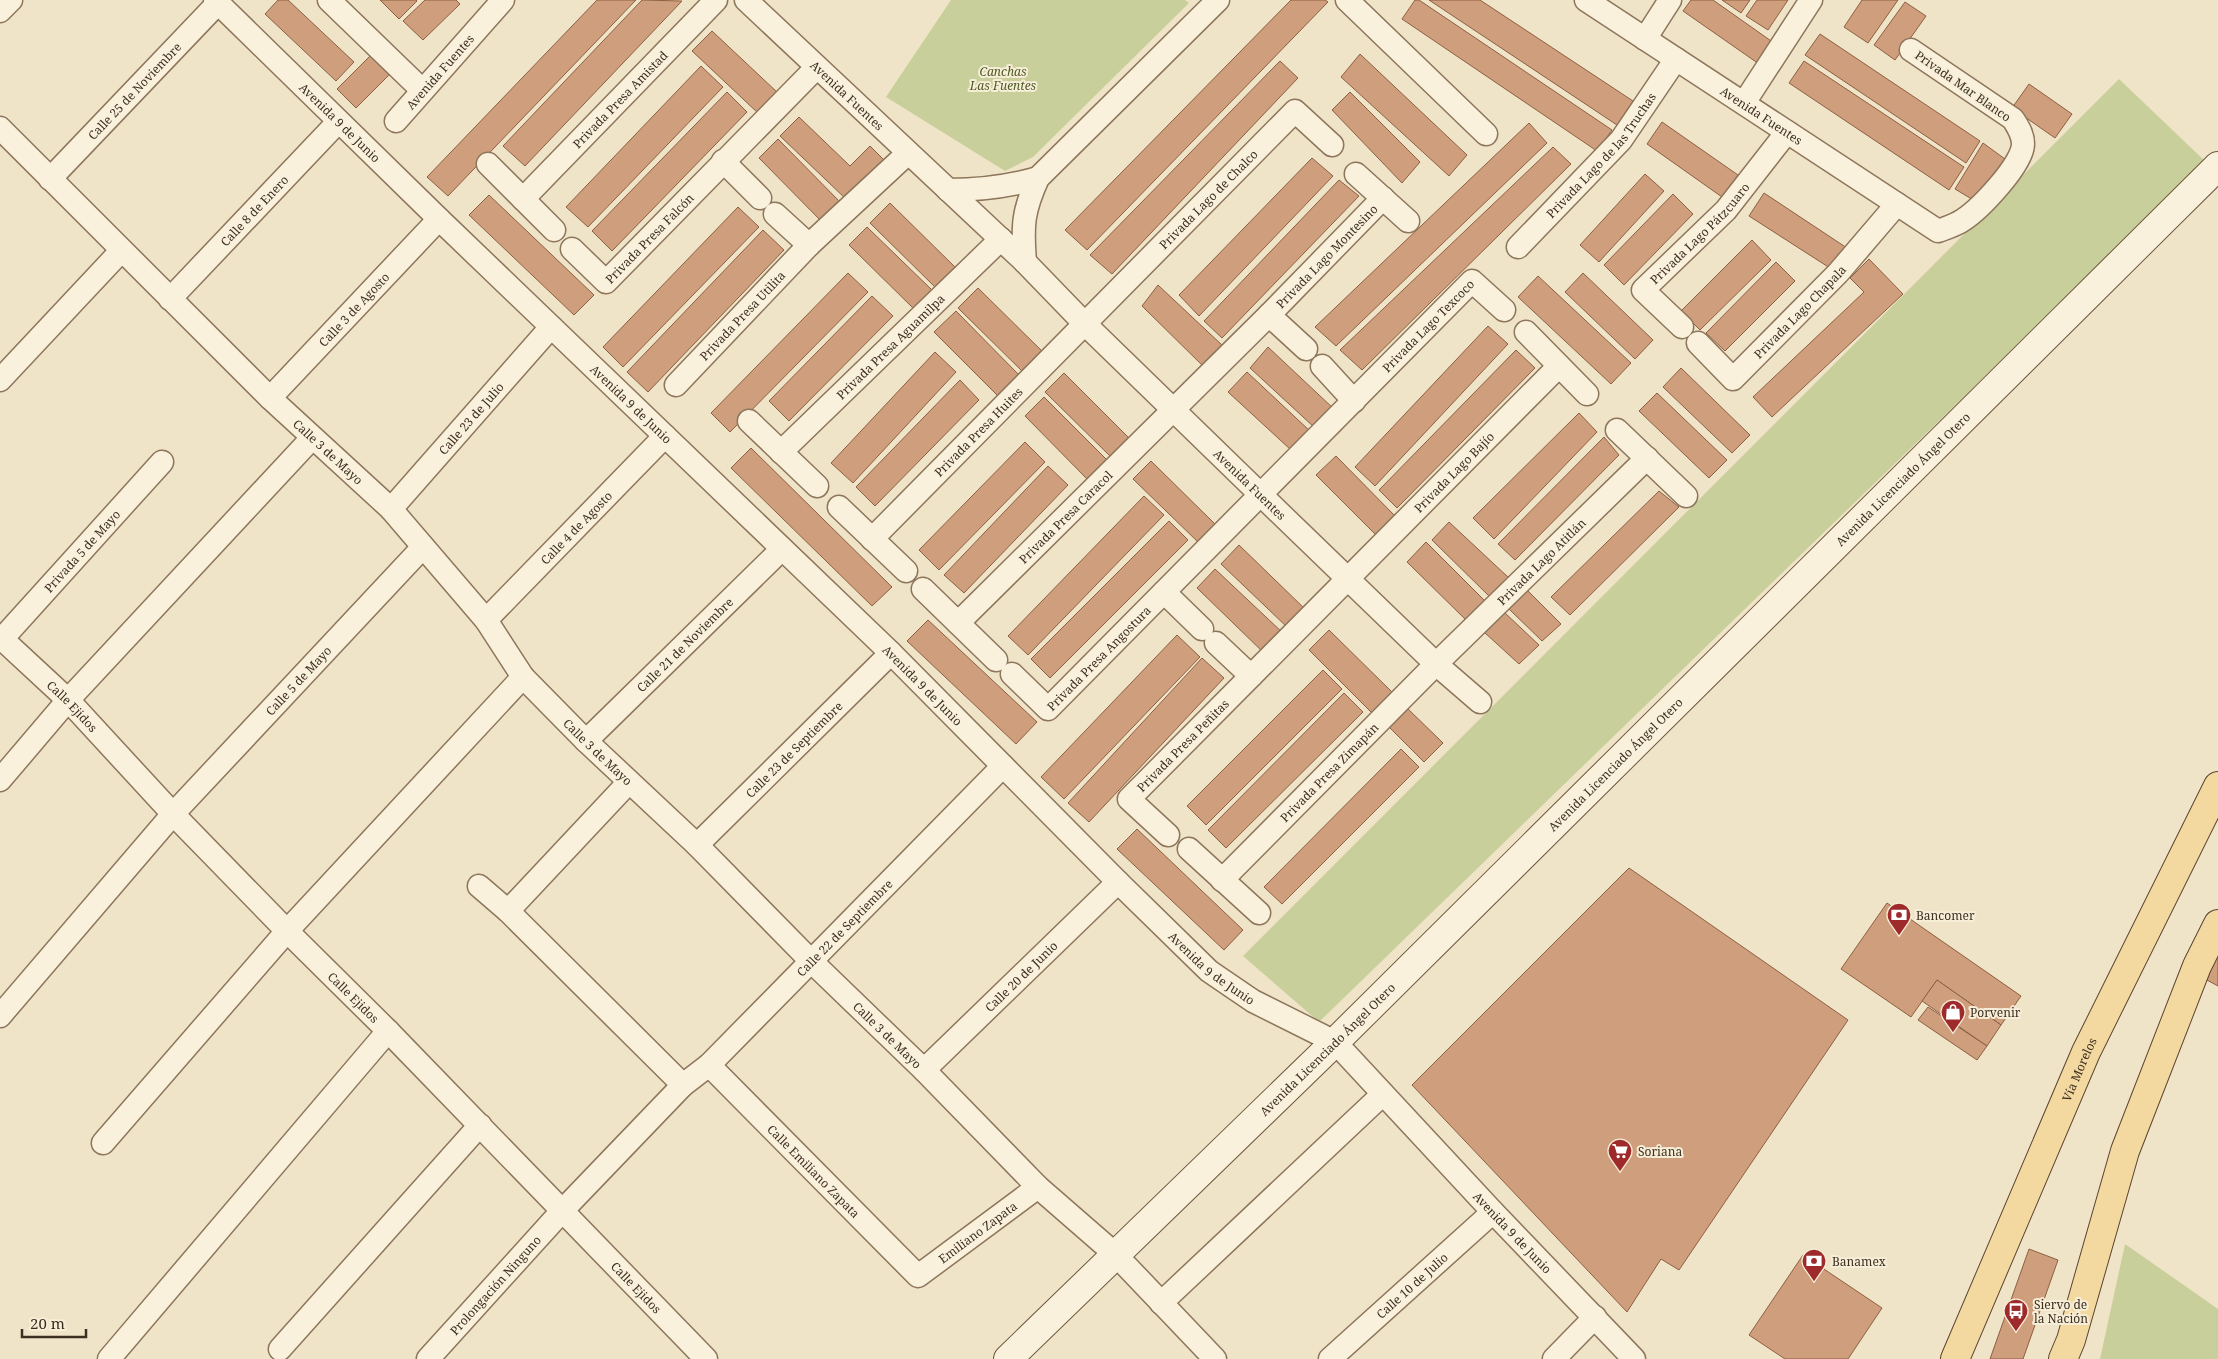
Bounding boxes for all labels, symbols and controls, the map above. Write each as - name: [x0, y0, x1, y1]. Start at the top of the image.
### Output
- street label: Avenida Fuentes: [402, 30, 478, 113]
- street label: Calle 25 de Noviembre: [84, 38, 185, 143]
- street label: Privada Presa Amistad: [568, 46, 672, 152]
- street label: Privada Mar Blanco: [1912, 47, 2014, 126]
- street label: Avenida Fuentes: [807, 56, 888, 134]
- park label: Canchas Las Fuentes: [969, 63, 1037, 94]
- street label: Avenida 9 de Junio: [296, 79, 384, 166]
- street label: Avenida Fuentes: [1717, 82, 1806, 148]
- street label: Privada Lago de las Truchas: [1542, 89, 1659, 221]
- street label: Privada Lago de Chalco: [1155, 145, 1261, 253]
- street label: Calle 8 de Enero: [216, 171, 292, 250]
- street label: Privada Lago Pátzcuaro: [1646, 179, 1753, 288]
- street label: Privada Presa Falcón: [601, 189, 697, 287]
- street label: Privada Lago Montesino: [1272, 200, 1381, 312]
- street label: Privada Lago Chapala: [1750, 261, 1850, 362]
- street label: Privada Presa Utilita: [695, 267, 789, 364]
- street label: Calle 3 de Agosto: [315, 268, 393, 350]
- street label: Privada Lago Texcoco: [1378, 275, 1478, 376]
- street label: Privada Presa Aguamilpa: [832, 290, 948, 403]
- street label: Avenida 9 de Junio: [587, 360, 676, 447]
- street label: Calle 23 de Julio: [434, 378, 507, 458]
- street label: Privada Presa Huites: [930, 383, 1026, 480]
- street label: Avenida Licenciado Ángel Otero: [1832, 408, 1974, 550]
- street label: Calle 3 de Mayo: [290, 415, 367, 488]
- street label: Privada Lago Bajío: [1410, 428, 1498, 516]
- street label: Avenida Fuentes: [1210, 445, 1290, 523]
- street label: Privada Presa Caracol: [1015, 466, 1116, 567]
- street label: Calle 4 de Agosto: [536, 487, 616, 568]
- street label: Privada 5 de Mayo: [40, 506, 124, 596]
- street label: Privada Lago Atitlán: [1493, 514, 1589, 608]
- street label: Calle 21 de Noviembre: [633, 593, 737, 696]
- street label: Privada Presa Angostura: [1043, 602, 1155, 714]
- street label: Avenida 9 de Junio: [879, 641, 967, 729]
- street label: Calle 5 de Mayo: [261, 642, 335, 719]
- street label: Calle Ejidos: [43, 676, 101, 735]
- street label: Avenida Licenciado Ángel Otero: [1544, 693, 1686, 835]
- street label: Privada Presa Peñitas: [1133, 695, 1232, 795]
- street label: Calle 23 de Septiembre: [741, 697, 846, 801]
- street label: Calle 3 de Mayo: [560, 715, 636, 789]
- street label: Privada Presa Zimapán: [1276, 719, 1382, 825]
- street label: Calle 22 de Septiembre: [792, 875, 896, 980]
- bank icon: Bancomer: [1886, 902, 1912, 936]
- place label: Bancomer: [1916, 907, 1975, 924]
- street label: Avenida 9 de Junio: [1165, 928, 1258, 1008]
- street label: Calle 20 de Junio: [981, 937, 1061, 1015]
- street label: Calle Ejidos: [324, 968, 383, 1026]
- street label: Avenida Licenciado Ángel Otero: [1256, 979, 1399, 1119]
- street label: Calle 3 de Mayo: [849, 998, 926, 1072]
- shop icon: Porvenir: [1940, 999, 1966, 1033]
- place label: Porvenir: [1970, 1004, 2021, 1021]
- street label: Vía Morelos: [2057, 1034, 2100, 1104]
- street label: Calle Emiliano Zapata: [764, 1120, 864, 1221]
- supermarket icon: Soriana: [1607, 1138, 1633, 1172]
- place label: Soriana: [1638, 1143, 1682, 1160]
- street label: Avenida 9 de Junio: [1470, 1188, 1556, 1277]
- street label: Emiliano Zapata: [935, 1197, 1020, 1267]
- street label: Prolongación Ninguno: [446, 1231, 545, 1338]
- street label: Calle 10 de Julio: [1372, 1248, 1451, 1322]
- bank icon: Banamex: [1801, 1248, 1827, 1282]
- place label: Banamex: [1832, 1253, 1886, 1270]
- street label: Calle Ejidos: [607, 1258, 665, 1317]
- place label: Siervo de la Nación: [2034, 1296, 2088, 1327]
- bus stop icon: Siervo de la Nación: [2003, 1298, 2029, 1332]
- scale bar: [22, 1306, 86, 1338]
- text: 20 m: [30, 1313, 65, 1333]

